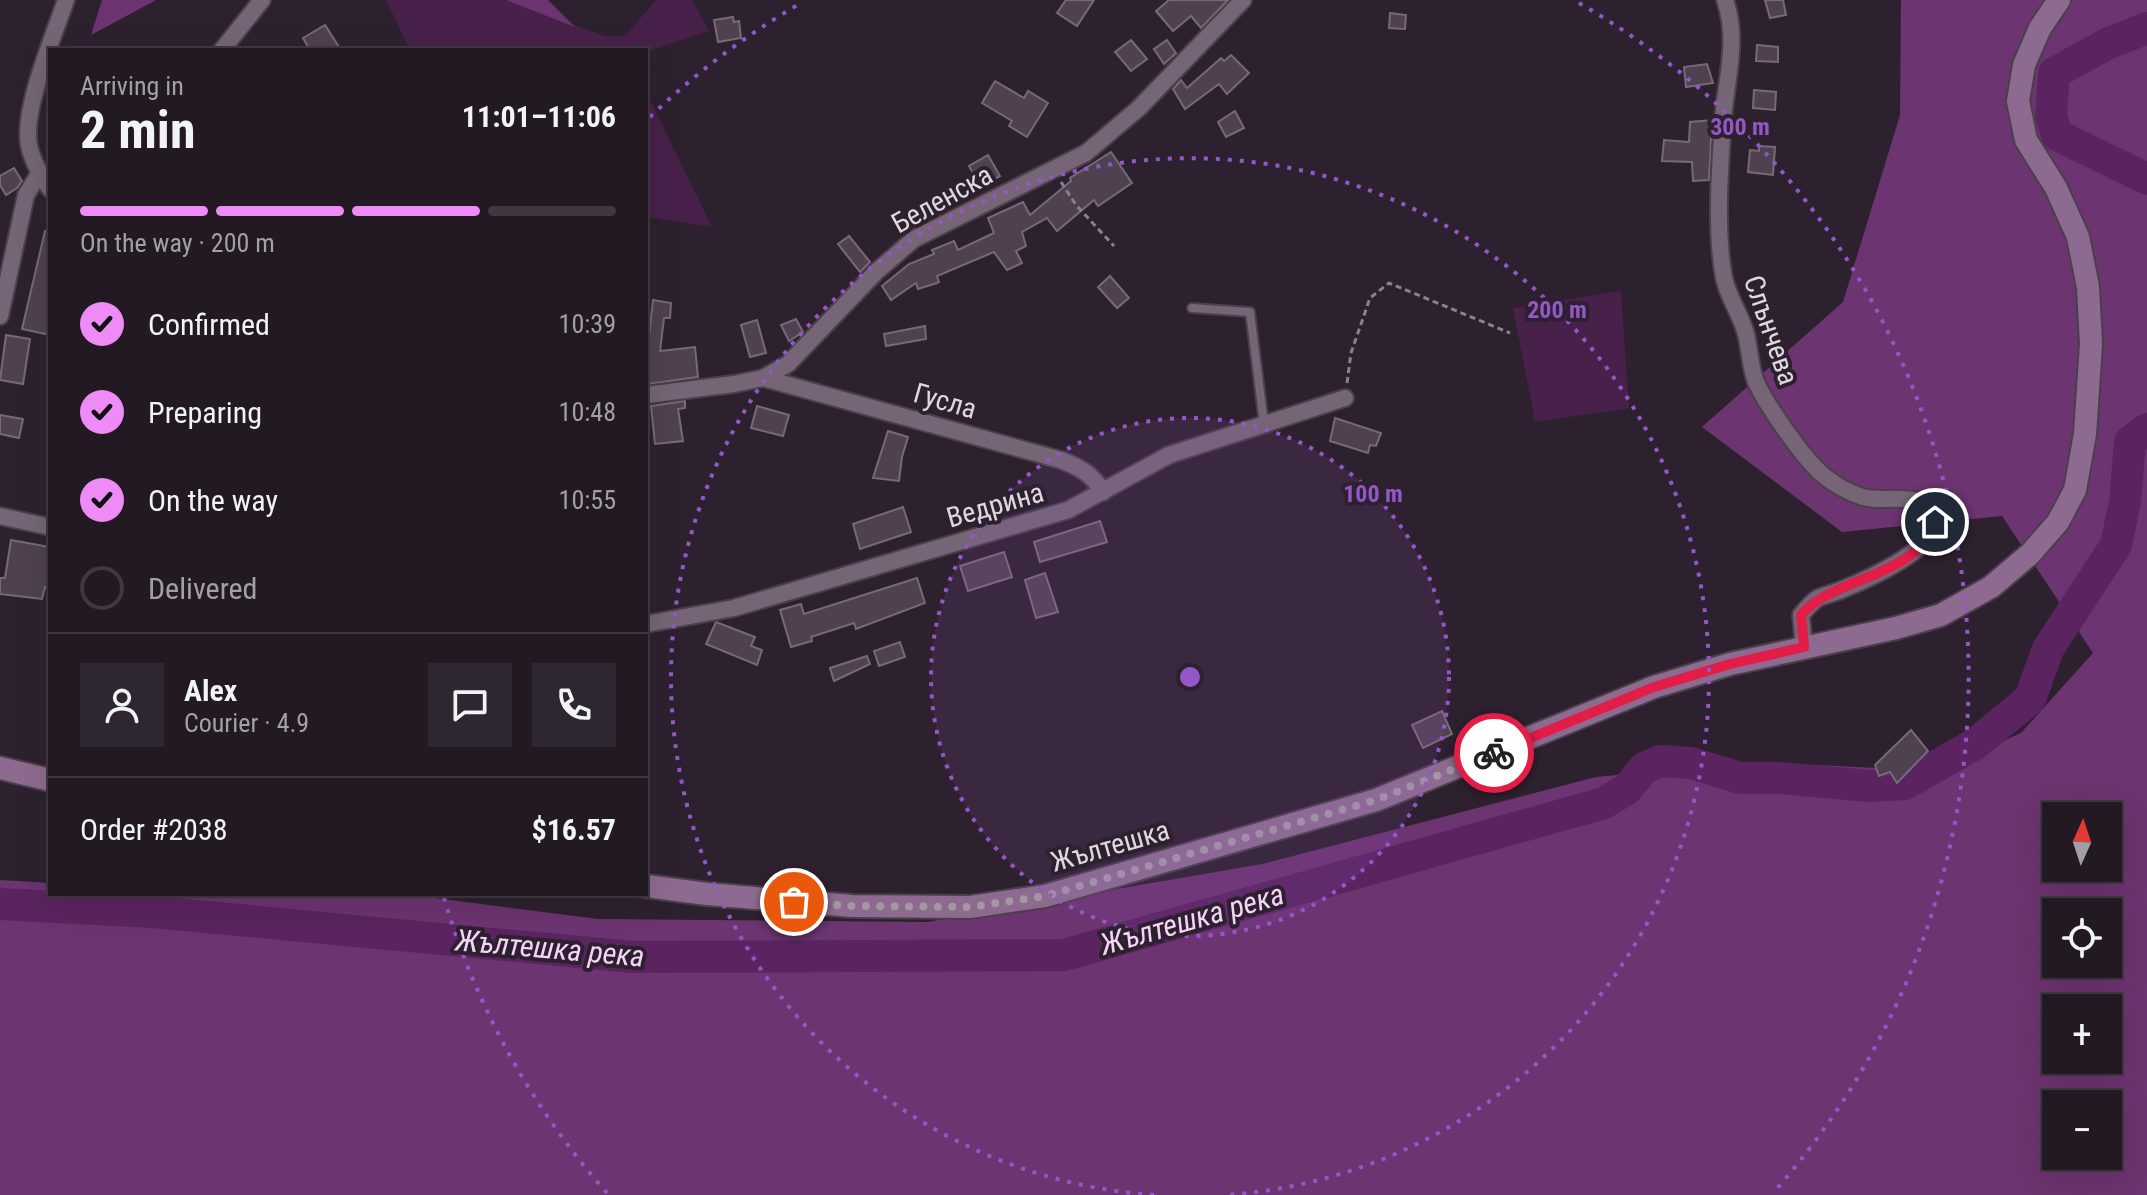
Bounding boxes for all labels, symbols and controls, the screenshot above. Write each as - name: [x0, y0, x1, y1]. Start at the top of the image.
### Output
- text: Arriving in: [80, 71, 184, 101]
- text: 11:01–11:06: [462, 99, 616, 134]
- text: 2 min: [80, 100, 196, 161]
- text: 300 m: [1710, 113, 1770, 141]
- street label: Беленска: [886, 158, 998, 240]
- text: On the way · 200 m: [80, 228, 275, 258]
- street label: Слънчева: [1737, 271, 1805, 389]
- text: 200 m: [1527, 296, 1587, 324]
- icon: check: [80, 302, 124, 346]
- text: Confirmed: [148, 307, 270, 342]
- text: 10:39: [559, 309, 616, 339]
- street label: Гусла: [910, 376, 980, 426]
- icon: check: [80, 390, 124, 434]
- text: Preparing: [148, 395, 262, 430]
- text: 10:48: [559, 397, 616, 427]
- street label: Ведрина: [943, 475, 1047, 535]
- icon: check: [80, 478, 124, 522]
- text: 100 m: [1343, 480, 1403, 508]
- text: On the way: [148, 483, 278, 518]
- text: 10:55: [559, 485, 616, 515]
- pin: [1901, 488, 1969, 556]
- icon: home: [1913, 500, 1957, 544]
- text: Delivered: [148, 571, 257, 606]
- button: person: [80, 663, 164, 747]
- button: chat: [428, 663, 512, 747]
- button: phone: [532, 663, 616, 747]
- centre of rings: [1176, 663, 1204, 691]
- text: Alex: [184, 673, 237, 708]
- text: Courier · 4.9: [184, 708, 309, 738]
- courier: [1454, 713, 1534, 793]
- icon: bike: [1472, 731, 1516, 775]
- north arrow: [2042, 802, 2122, 882]
- map controls: [2042, 802, 2122, 1170]
- text: Order #2038: [80, 812, 228, 847]
- text: $16.57: [531, 812, 616, 847]
- street label: Жълтешка: [1047, 813, 1173, 879]
- pin: [760, 868, 828, 936]
- water label: Жълтешка река: [1095, 876, 1288, 962]
- icon: bag: [772, 880, 816, 924]
- button: locate: [2042, 898, 2122, 978]
- water label: Жълтешка река: [453, 922, 646, 974]
- button: +: [2042, 994, 2122, 1074]
- button: −: [2042, 1090, 2122, 1170]

